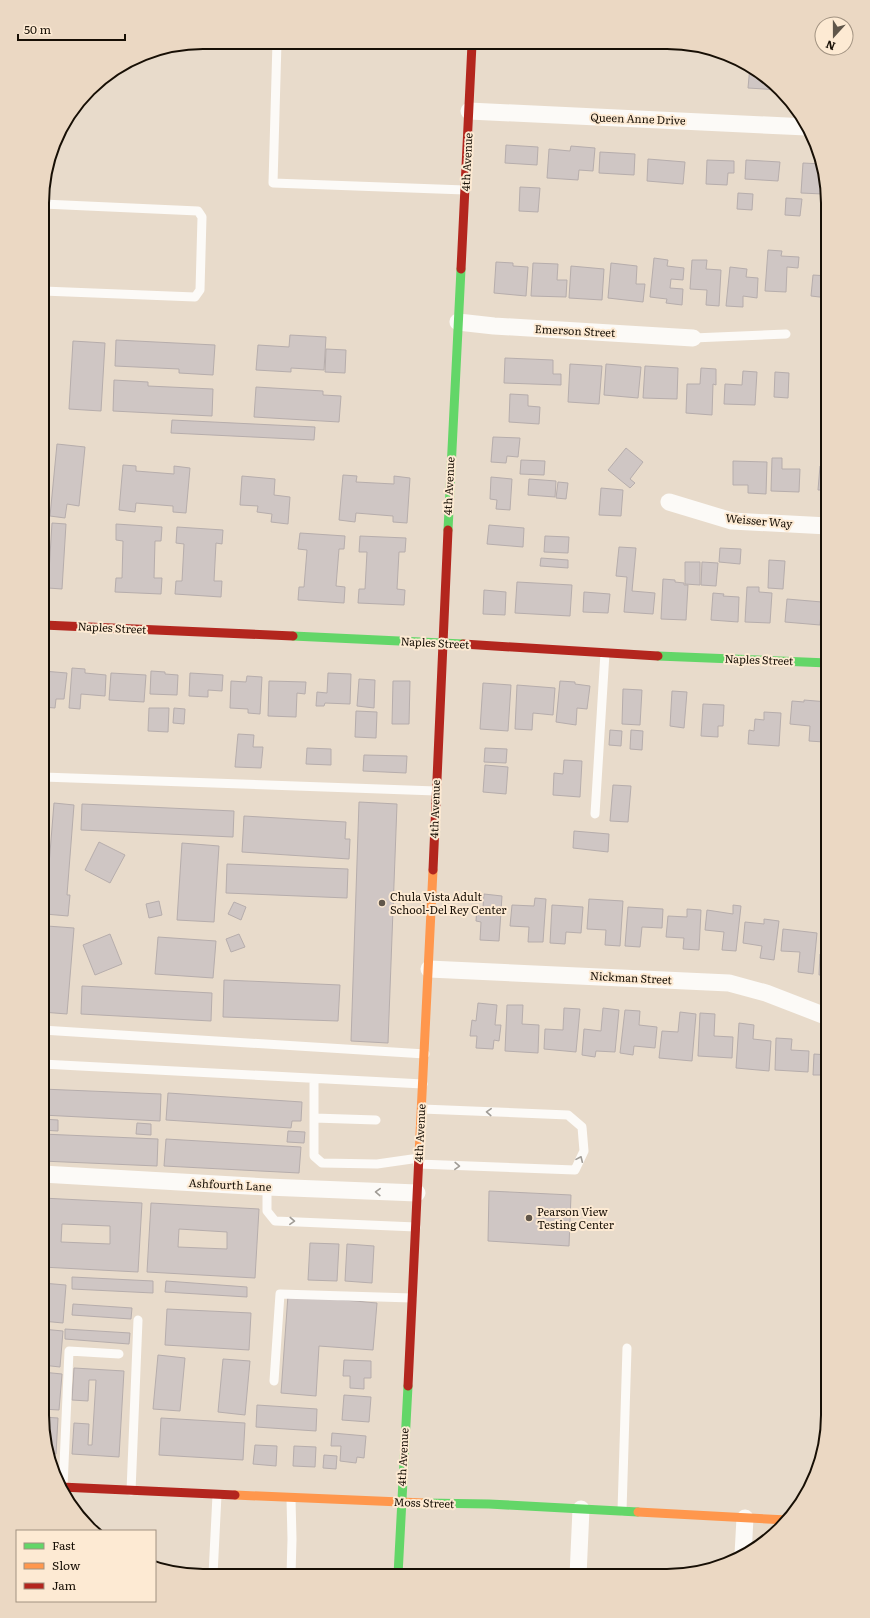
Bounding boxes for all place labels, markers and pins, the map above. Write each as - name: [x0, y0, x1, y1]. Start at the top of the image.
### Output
- place label: Chula Vista Adult School-Del Rey Center: [390, 888, 507, 917]
- marker: Chula Vista Adult School-Del Rey Center: [377, 898, 387, 908]
- place label: Pearson View Testing Center: [537, 1203, 615, 1232]
- marker: Pearson View Testing Center: [524, 1213, 534, 1223]

